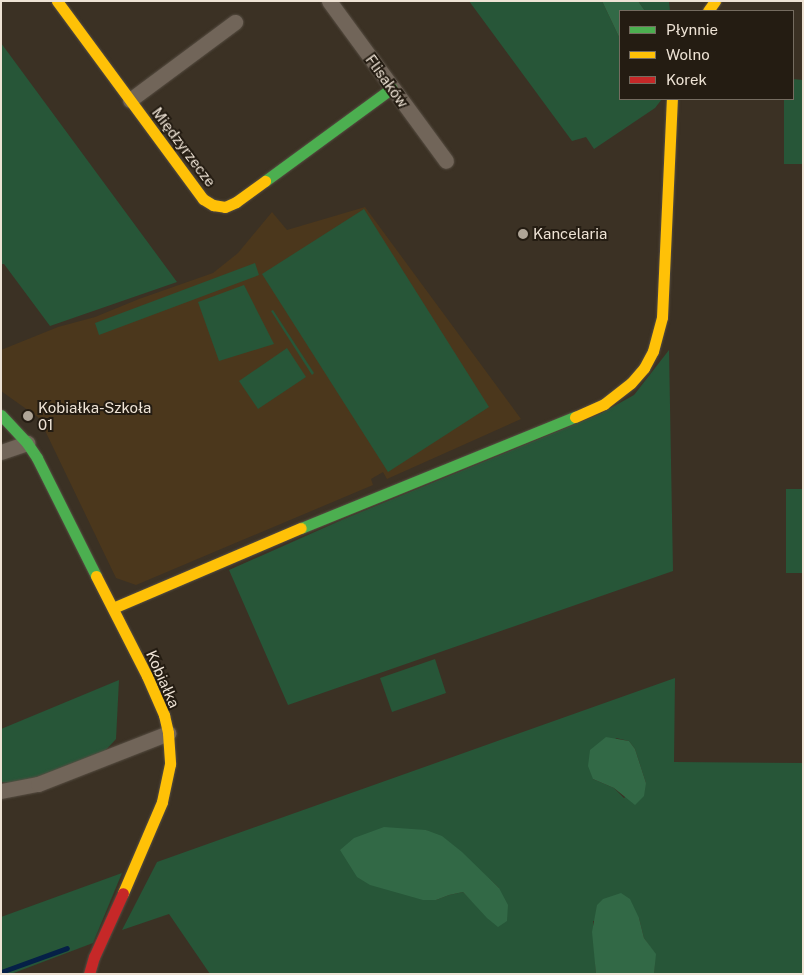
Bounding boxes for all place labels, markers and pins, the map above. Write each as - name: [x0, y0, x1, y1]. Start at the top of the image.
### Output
- place label: Kancelaria: [533, 225, 607, 243]
- marker: Kancelaria: [517, 228, 529, 240]
- place label: Kobiałka-Szkoła 01: [38, 398, 151, 433]
- marker: Kobiałka-Szkoła 01: [22, 410, 34, 422]

